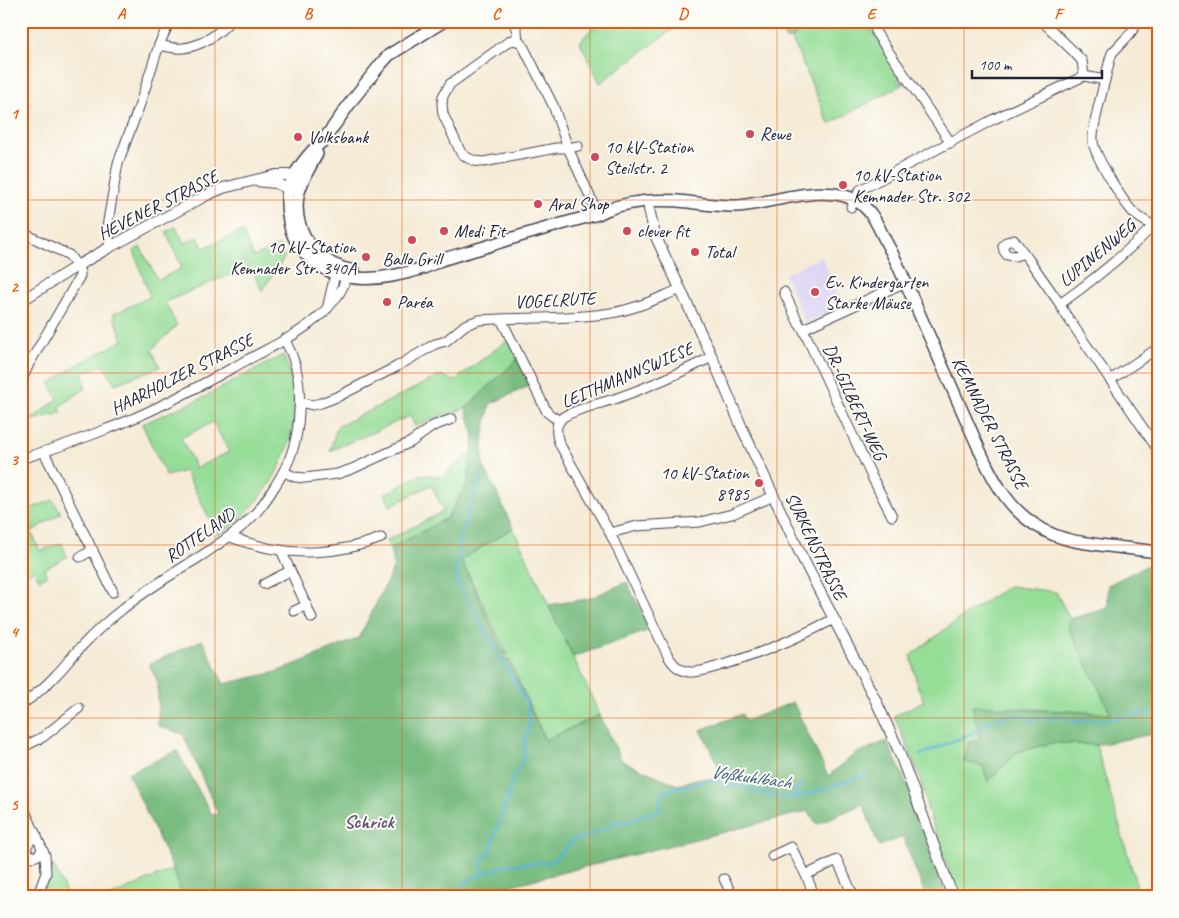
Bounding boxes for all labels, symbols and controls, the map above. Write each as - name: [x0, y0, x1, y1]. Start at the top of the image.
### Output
- text: A: [117, 4, 127, 24]
- text: B: [304, 4, 314, 24]
- text: C: [492, 4, 502, 24]
- text: D: [678, 4, 689, 24]
- text: E: [867, 4, 878, 24]
- text: F: [1054, 4, 1065, 24]
- scale bar: [972, 48, 1102, 80]
- text: 100 m: [979, 56, 1013, 75]
- text: 1: [10, 104, 19, 124]
- place label: Rewe: [760, 123, 792, 145]
- place label: Volksbank: [308, 126, 370, 148]
- marker: Rewe: [744, 128, 756, 140]
- marker: Volksbank: [292, 131, 304, 143]
- place label: 10 kV-Station Steilstr. 2: [605, 136, 694, 179]
- marker: 10 kV-Station Steilstr. 2: [589, 151, 601, 163]
- street label: HEVENER STRASSE: [94, 164, 224, 245]
- place label: 10 kV-Station Kemnader Str. 302: [853, 164, 972, 207]
- marker: 10 kV-Station Kemnader Str. 302: [837, 179, 849, 191]
- place label: Aral Shop: [548, 193, 610, 215]
- marker: Aral Shop: [532, 198, 544, 210]
- street label: LUPINENWEG: [1054, 213, 1142, 291]
- place label: Medi Fit: [454, 220, 507, 242]
- place label: clever fit: [637, 220, 691, 242]
- marker: Medi Fit: [438, 225, 450, 237]
- marker: clever fit: [621, 225, 633, 237]
- marker: Ballo Grill: [406, 234, 418, 246]
- place label: 10 kV-Station Kemnader Str. 340A: [230, 236, 357, 279]
- place label: Total: [705, 241, 737, 263]
- marker: Total: [689, 246, 701, 258]
- place label: Ballo Grill: [383, 248, 444, 270]
- marker: 10 kV-Station Kemnader Str. 340A: [360, 251, 372, 263]
- place label: Ev. Kindergarten Starke Mäuse: [825, 271, 929, 314]
- text: 2: [10, 277, 19, 297]
- marker: Ev. Kindergarten Starke Mäuse: [809, 286, 821, 298]
- street label: VOGELRUTE: [514, 287, 598, 313]
- place label: Paréa: [397, 291, 434, 313]
- marker: Paréa: [381, 296, 393, 308]
- street label: HAARHOLZER STRASSE: [107, 328, 259, 419]
- street label: LEITHMANNSWIESE: [558, 336, 698, 413]
- street label: DR.-GILBERT-WEG: [818, 340, 892, 465]
- street label: KEMNADER STRASSE: [947, 353, 1034, 495]
- text: 3: [10, 450, 19, 470]
- place label: 10 kV-Station 8985: [660, 462, 750, 505]
- marker: 10 kV-Station 8985: [753, 477, 765, 489]
- street label: SURKENSTRASSE: [781, 489, 853, 605]
- street label: ROTTELAND: [161, 502, 240, 567]
- text: 4: [10, 622, 19, 642]
- water label: Voßkuhlbach: [709, 760, 794, 795]
- text: 5: [11, 795, 20, 815]
- district label: Schrick: [344, 810, 396, 834]

